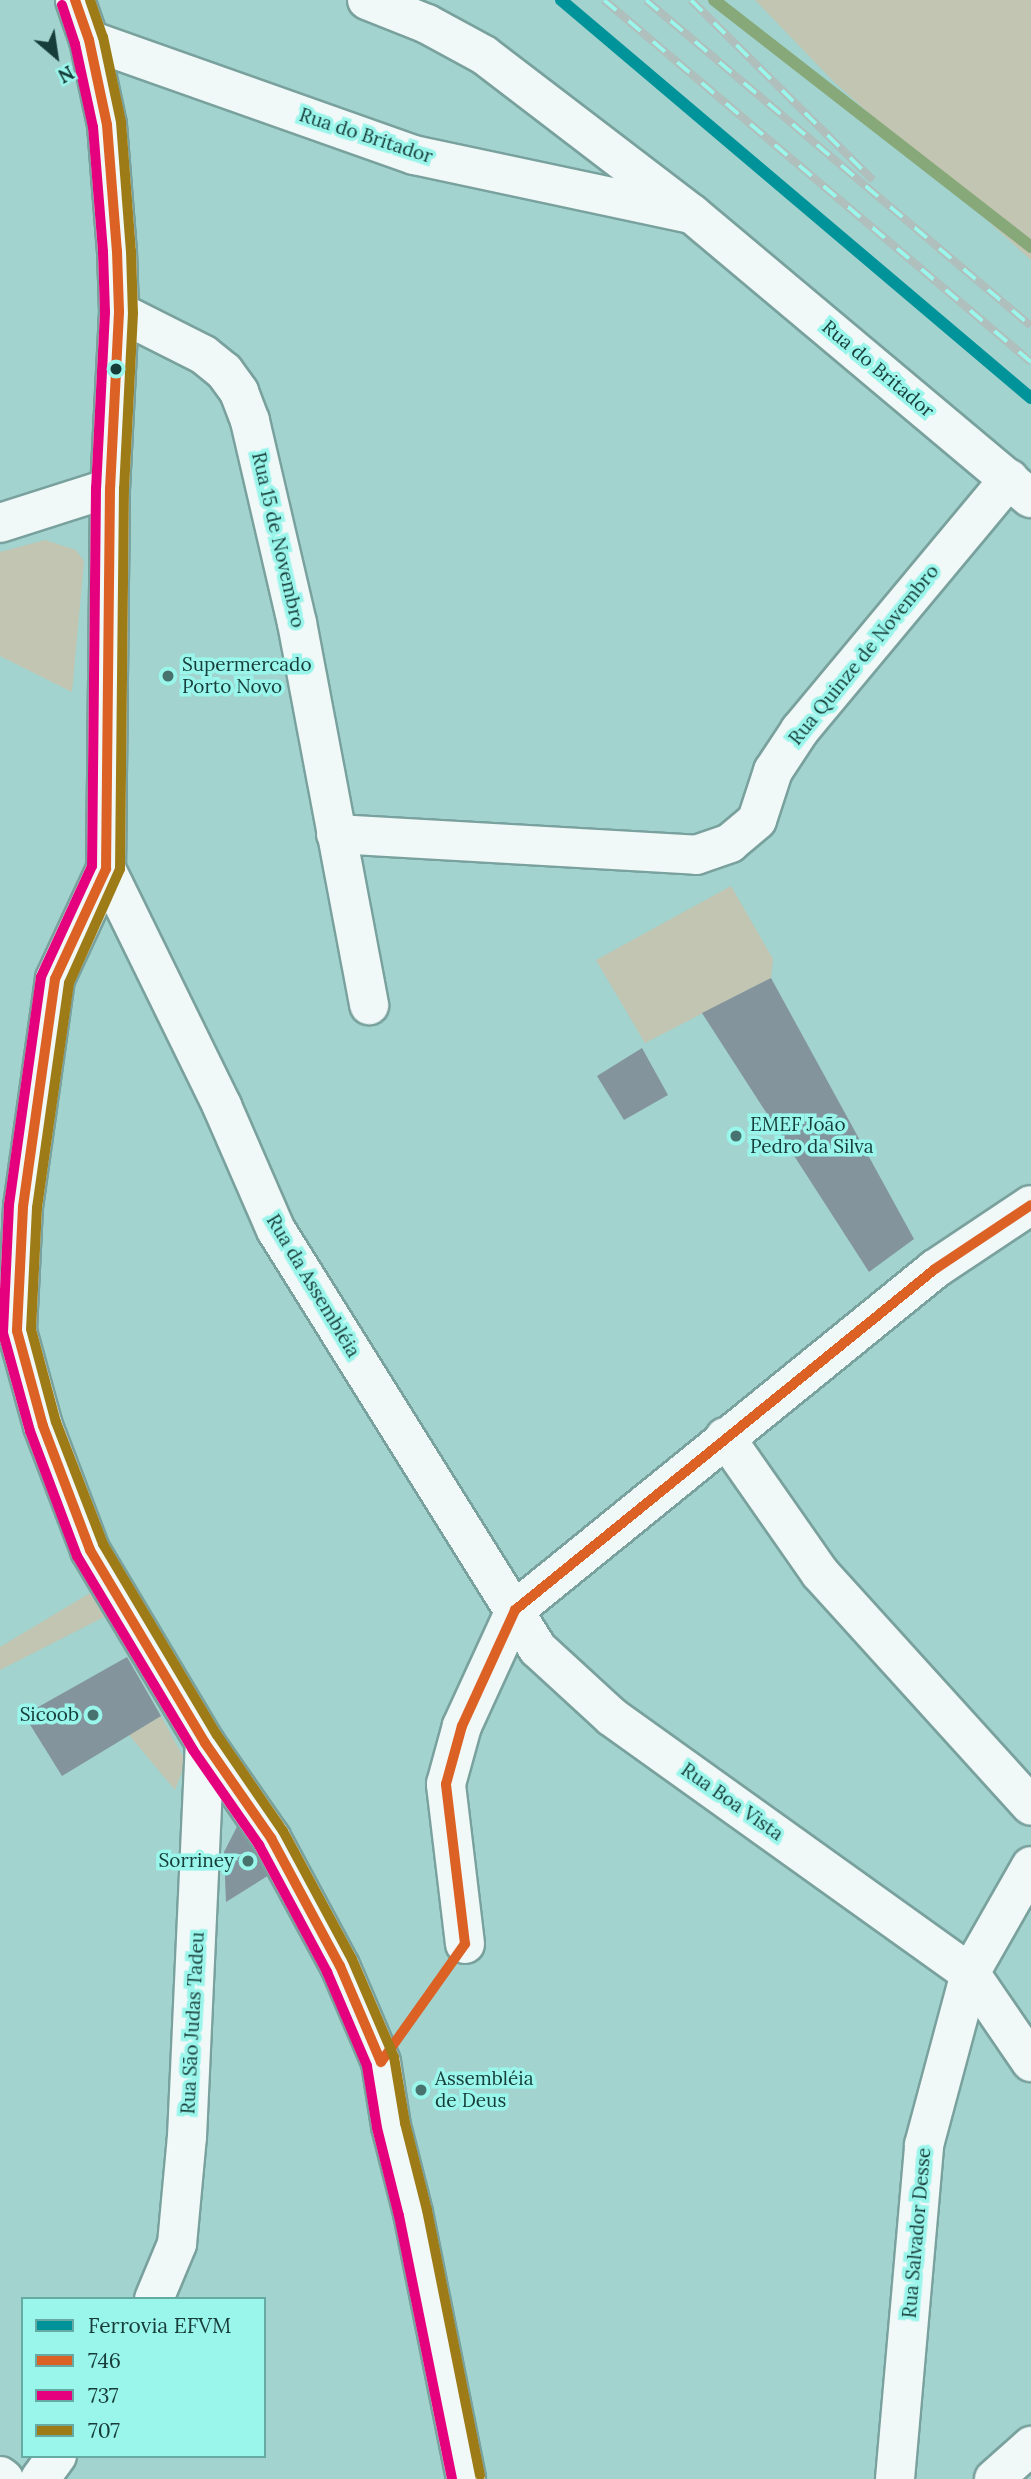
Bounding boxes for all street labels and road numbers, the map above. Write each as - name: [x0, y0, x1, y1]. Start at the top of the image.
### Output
- street label: Rua do Britador: [296, 104, 436, 168]
- street label: Rua do Britador: [817, 316, 939, 422]
- street label: Rua 15 de Novembro: [247, 450, 309, 630]
- street label: Rua Quinze de Novembro: [784, 560, 944, 750]
- street label: Rua da Assembléia: [261, 1210, 365, 1362]
- street label: Rua Boa Vista: [677, 1758, 787, 1846]
- street label: Rua São Judas Tadeu: [177, 1931, 209, 2115]
- street label: Rua Salvador Desse: [898, 2147, 936, 2319]

